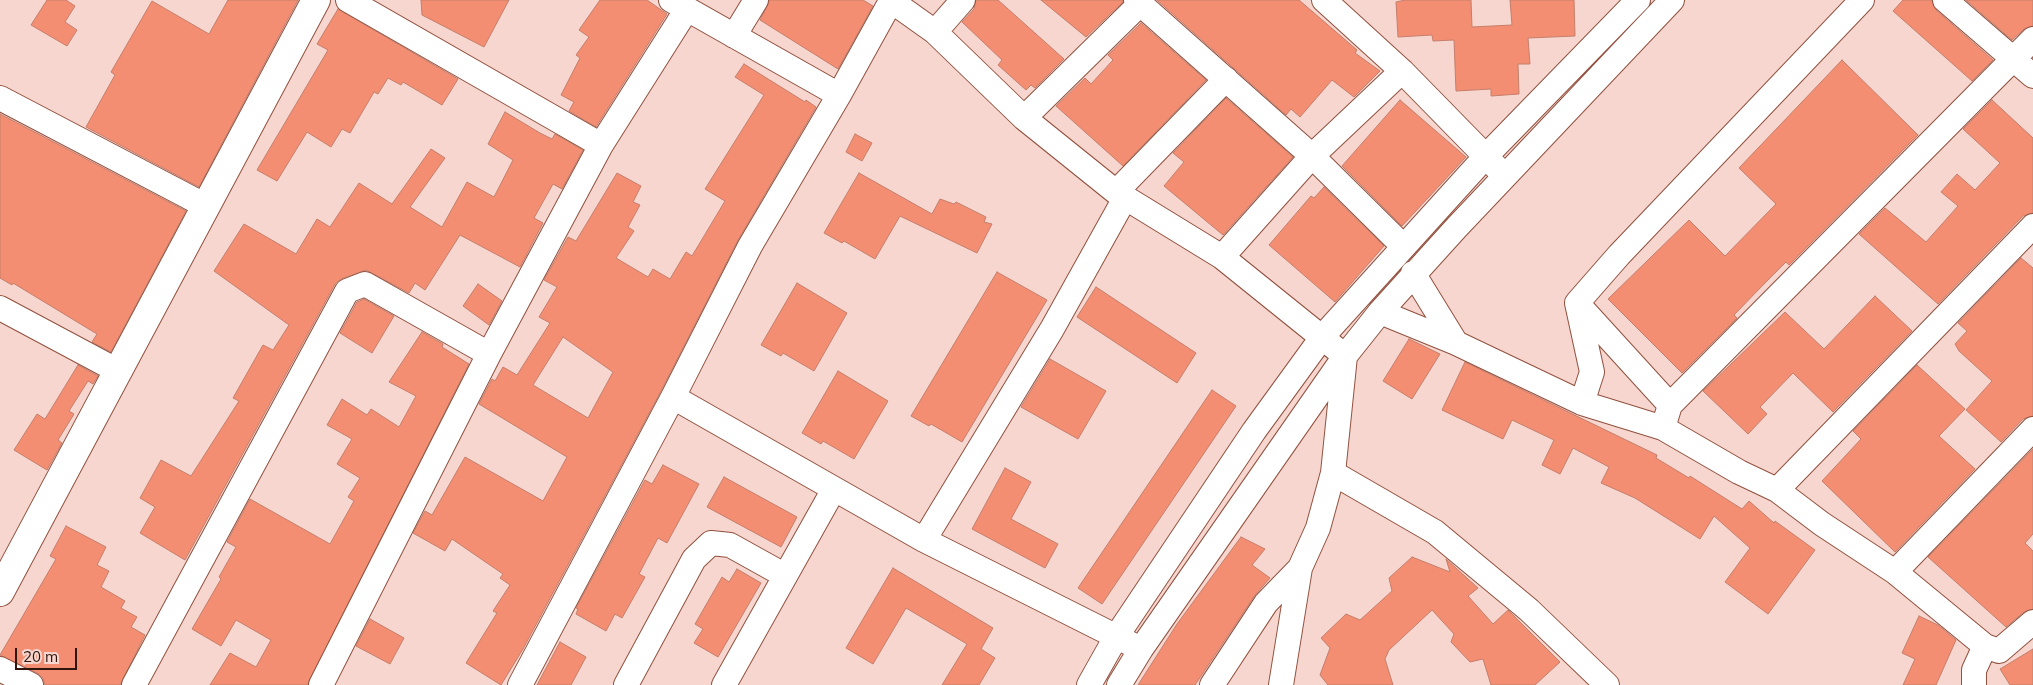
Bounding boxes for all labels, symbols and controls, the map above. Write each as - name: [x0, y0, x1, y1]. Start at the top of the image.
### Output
- scale bar: [18, 638, 80, 670]
- text: 20 m: [23, 647, 58, 666]

